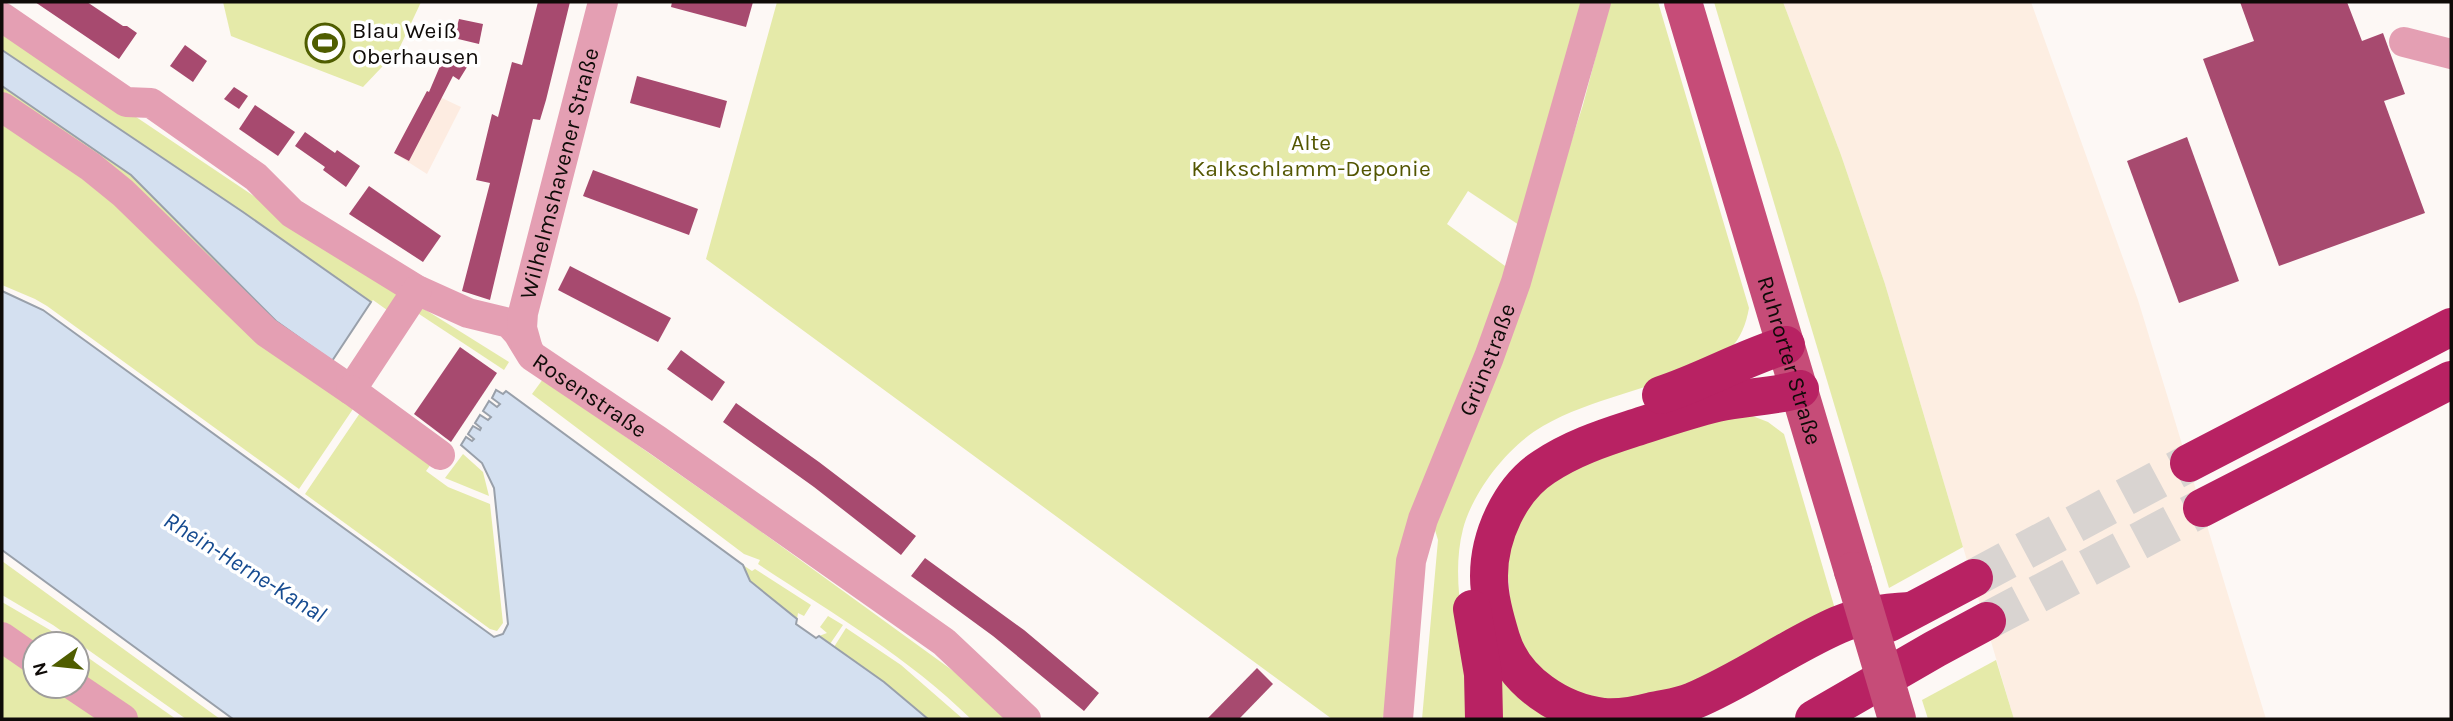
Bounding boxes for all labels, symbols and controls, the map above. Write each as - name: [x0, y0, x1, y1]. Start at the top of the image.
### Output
- place label: Blau Weiß Oberhausen: [352, 17, 479, 70]
- sports icon: Blau Weiß Oberhausen: [304, 22, 346, 64]
- street label: Wilhelmshavener Straße: [514, 45, 604, 302]
- park label: Alte Kalkschlamm-Deponie: [1191, 129, 1431, 182]
- street label: Ruhrorter Straße: [1752, 273, 1828, 448]
- street label: Grünstraße: [1453, 300, 1521, 420]
- street label: Rosenstraße: [528, 347, 652, 443]
- water label: Rhein-Herne-Kanal: [159, 506, 331, 628]
- north arrow: [21, 630, 91, 700]
- text: N: [28, 660, 53, 679]

